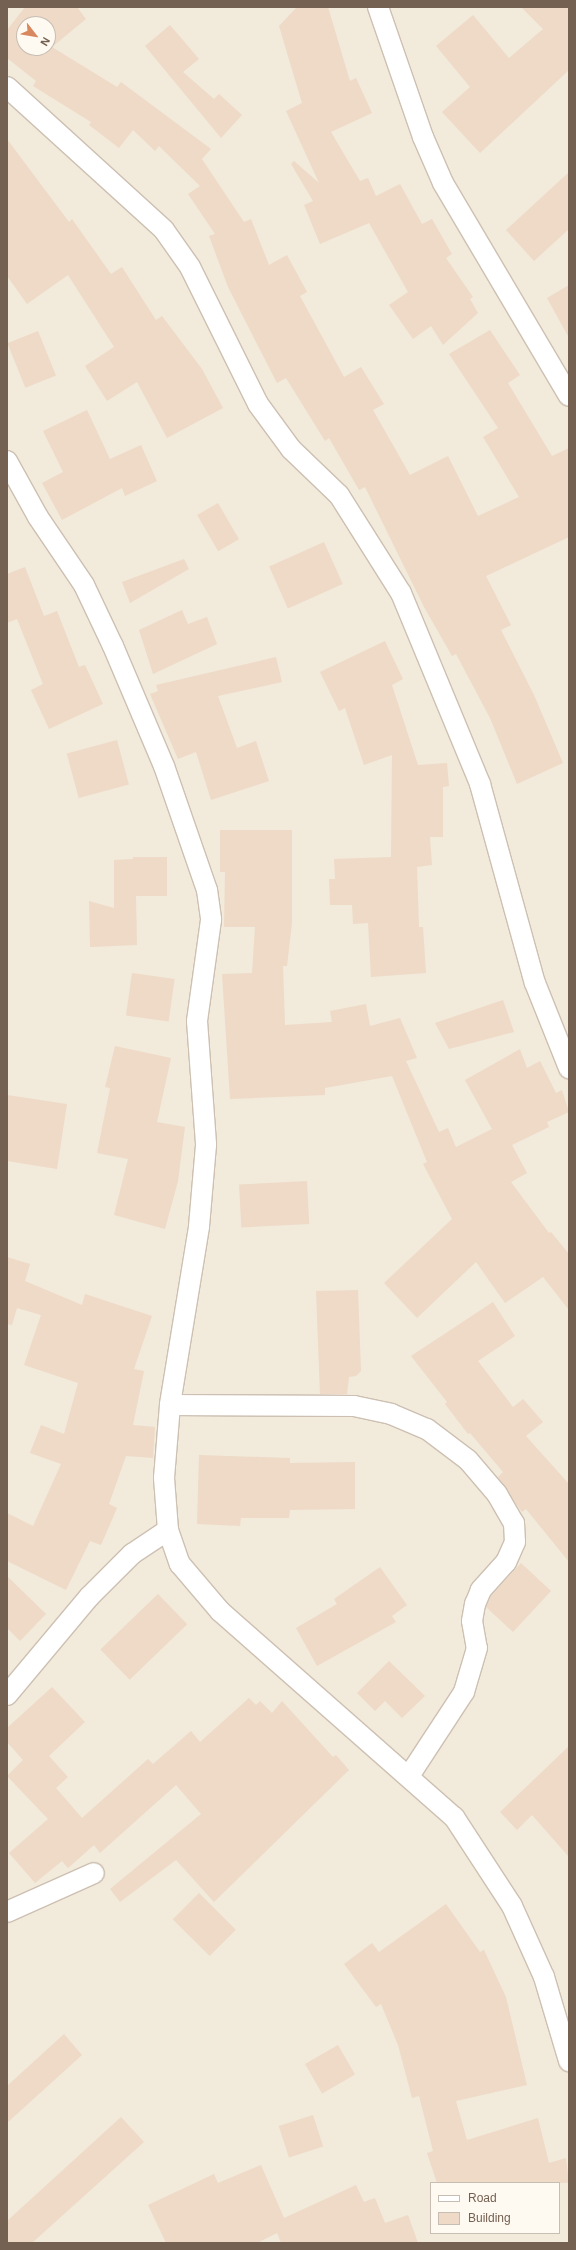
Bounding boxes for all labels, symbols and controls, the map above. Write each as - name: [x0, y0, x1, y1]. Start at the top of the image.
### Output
- north arrow: [16, 16, 56, 56]
- text: N: [38, 35, 53, 48]
- legend: [430, 2182, 560, 2234]
- text: Road: [468, 2191, 497, 2205]
- text: Building: [468, 2211, 511, 2225]

